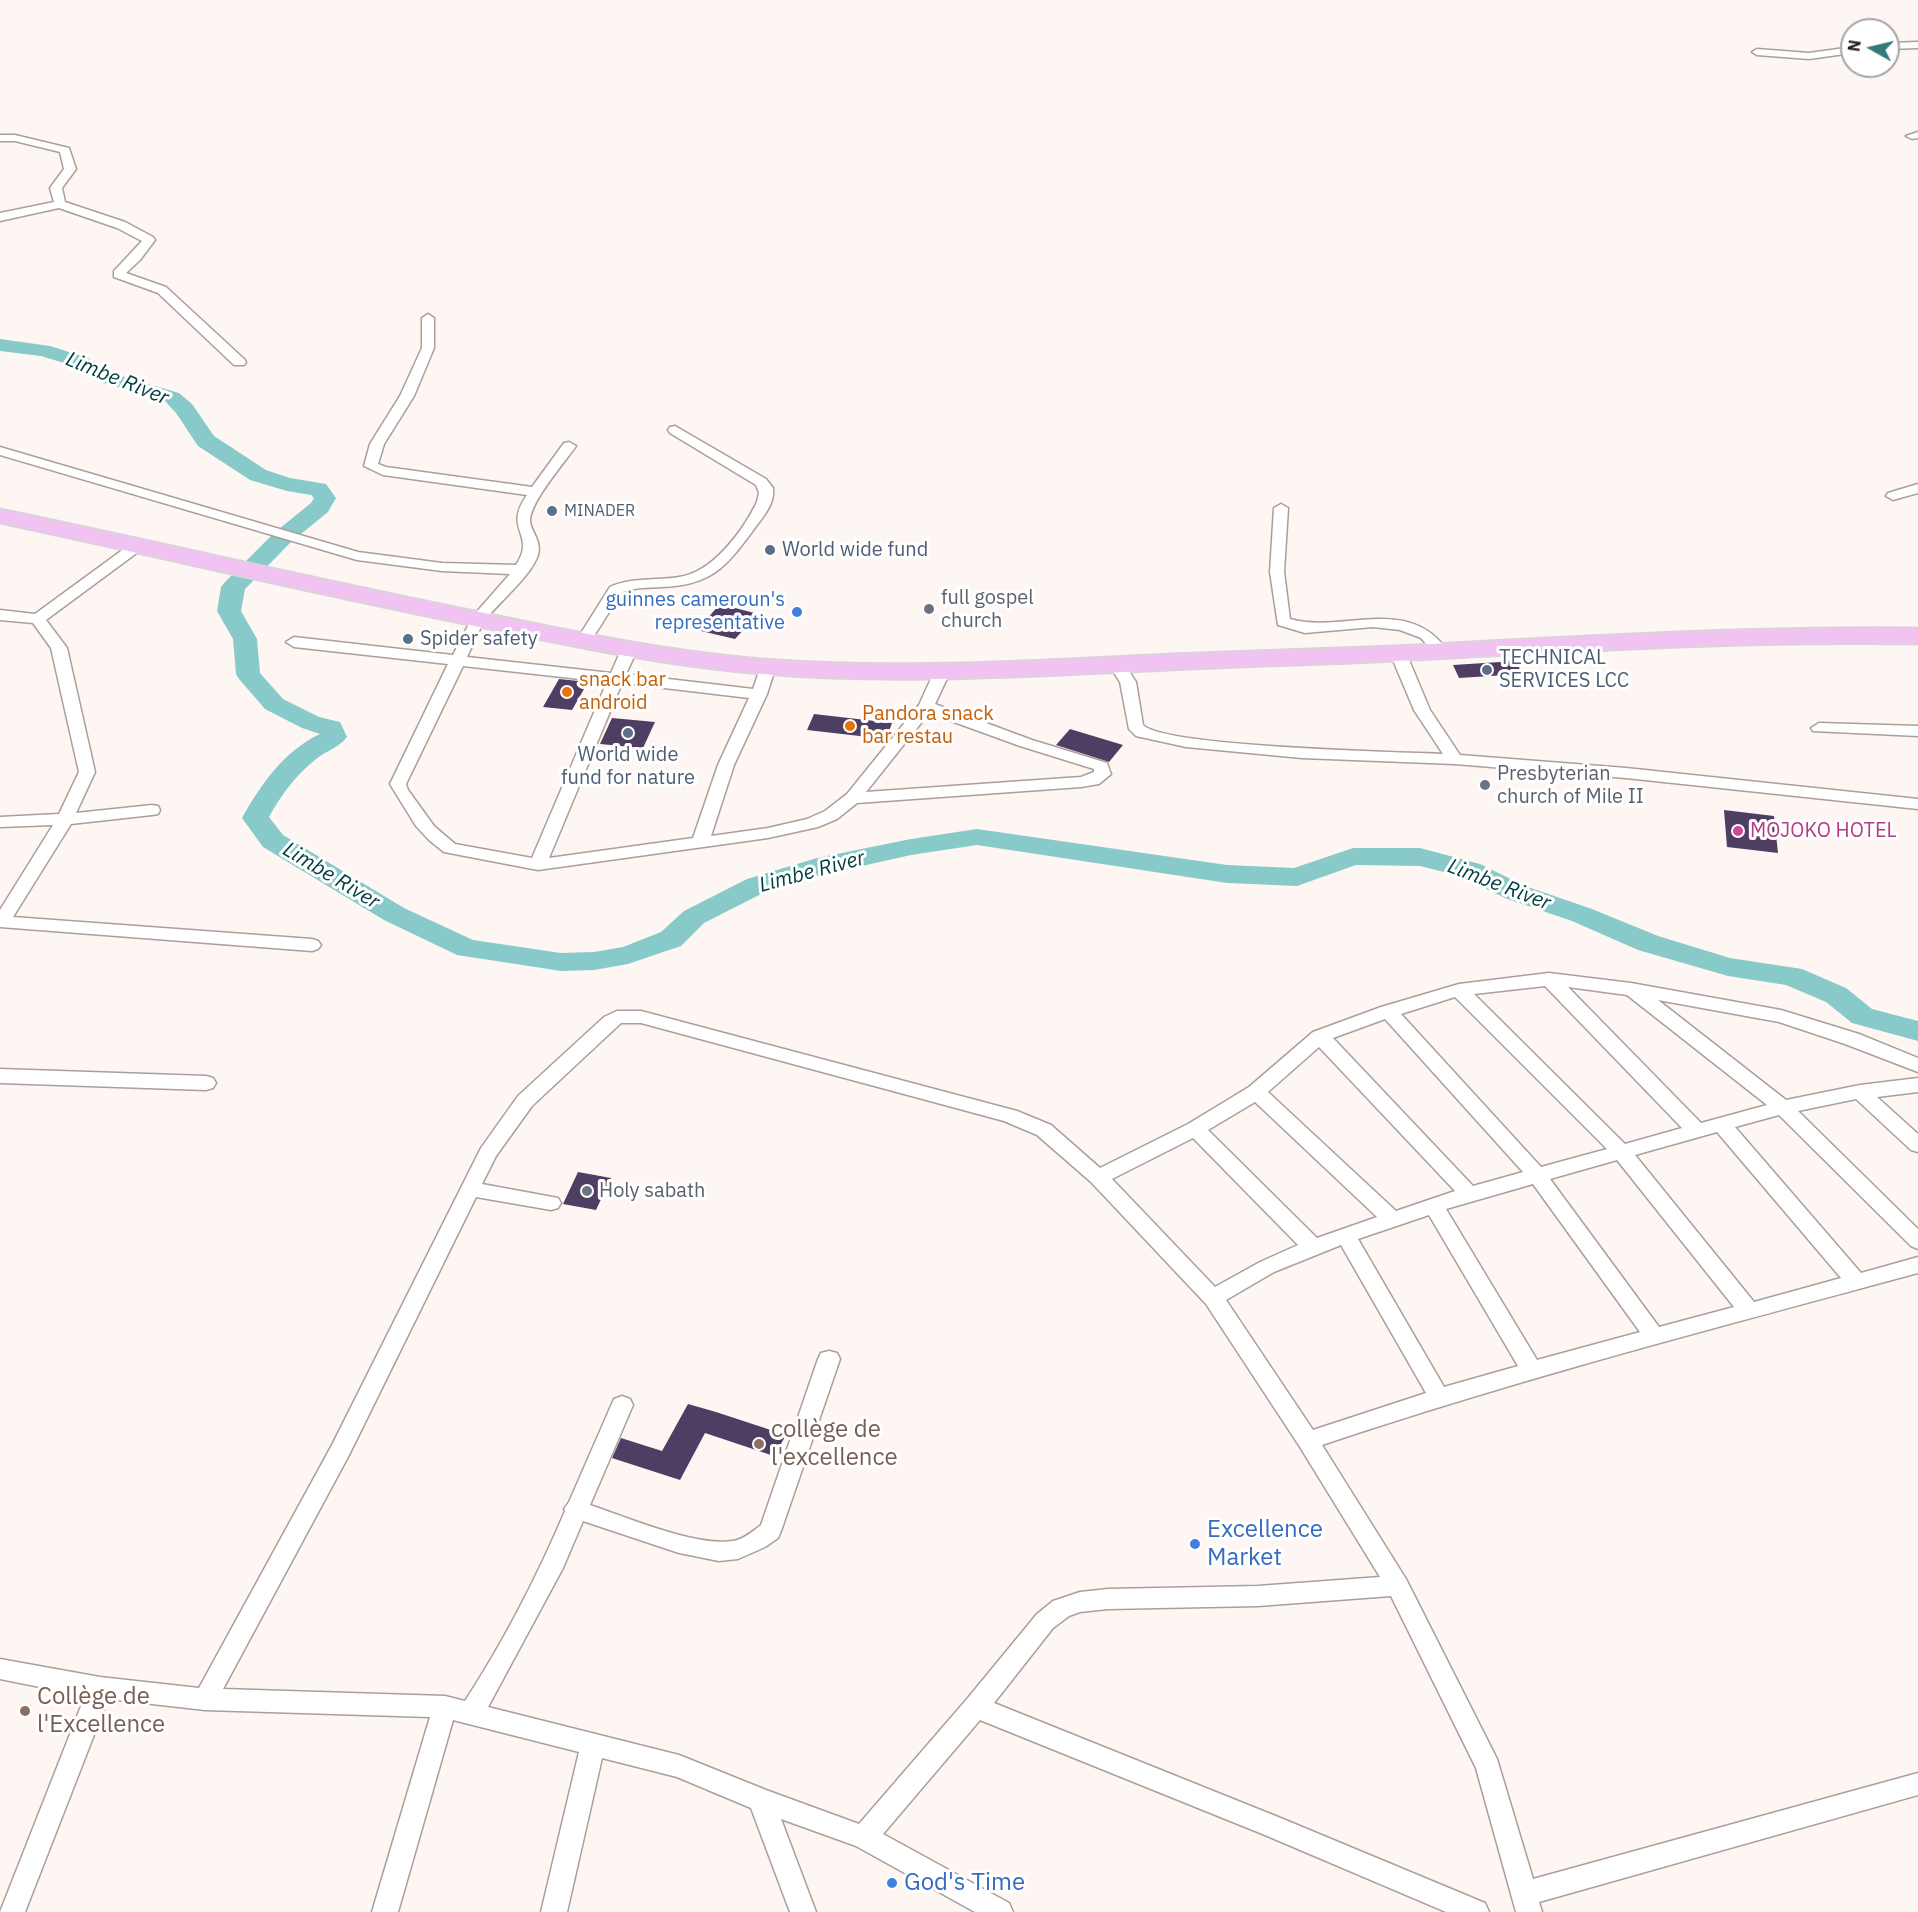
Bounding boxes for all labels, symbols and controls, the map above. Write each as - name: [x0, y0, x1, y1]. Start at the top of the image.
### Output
- north arrow: [1840, 18, 1900, 78]
- text: N: [1843, 39, 1865, 53]
- water label: Limbe River: [62, 347, 172, 411]
- place label: MINADER: [564, 501, 635, 521]
- marker: MINADER: [545, 504, 559, 518]
- place label: World wide fund: [782, 538, 928, 562]
- marker: World wide fund: [763, 543, 777, 557]
- place label: full gospel church: [941, 586, 1034, 633]
- place label: guinnes cameroun's representative: [605, 588, 785, 635]
- marker: full gospel church: [922, 602, 936, 616]
- marker: guinnes cameroun's representative: [790, 605, 804, 619]
- place label: Spider safety: [420, 627, 538, 651]
- marker: Spider safety: [401, 632, 415, 646]
- place label: TECHNICAL SERVICES LCC: [1499, 646, 1629, 693]
- marker: TECHNICAL SERVICES LCC: [1480, 663, 1494, 677]
- place label: snack bar android: [579, 668, 666, 715]
- marker: snack bar android: [560, 685, 574, 699]
- place label: Pandora snack bar restau: [862, 702, 994, 749]
- marker: Pandora snack bar restau: [843, 719, 857, 733]
- marker: World wide fund for nature: [621, 726, 635, 740]
- place label: World wide fund for nature: [561, 743, 695, 790]
- place label: Presbyterian church of Mile II: [1497, 762, 1644, 809]
- marker: Presbyterian church of Mile II: [1478, 778, 1492, 792]
- place label: MOJOKO HOTEL: [1750, 819, 1897, 843]
- marker: MOJOKO HOTEL: [1731, 824, 1745, 838]
- water label: Limbe River: [278, 837, 384, 915]
- water label: Limbe River: [756, 846, 868, 898]
- water label: Limbe River: [1444, 854, 1554, 916]
- place label: Holy sabath: [599, 1179, 705, 1203]
- marker: Holy sabath: [580, 1184, 594, 1198]
- place label: collège de l'excellence: [771, 1416, 898, 1472]
- marker: collège de l'excellence: [752, 1437, 766, 1451]
- place label: Excellence Market: [1207, 1516, 1323, 1572]
- marker: Excellence Market: [1188, 1537, 1202, 1551]
- place label: Collège de l'Excellence: [37, 1683, 165, 1739]
- marker: Collège de l'Excellence: [18, 1704, 32, 1718]
- place label: God's Time: [904, 1869, 1025, 1897]
- marker: God's Time: [885, 1876, 899, 1890]

